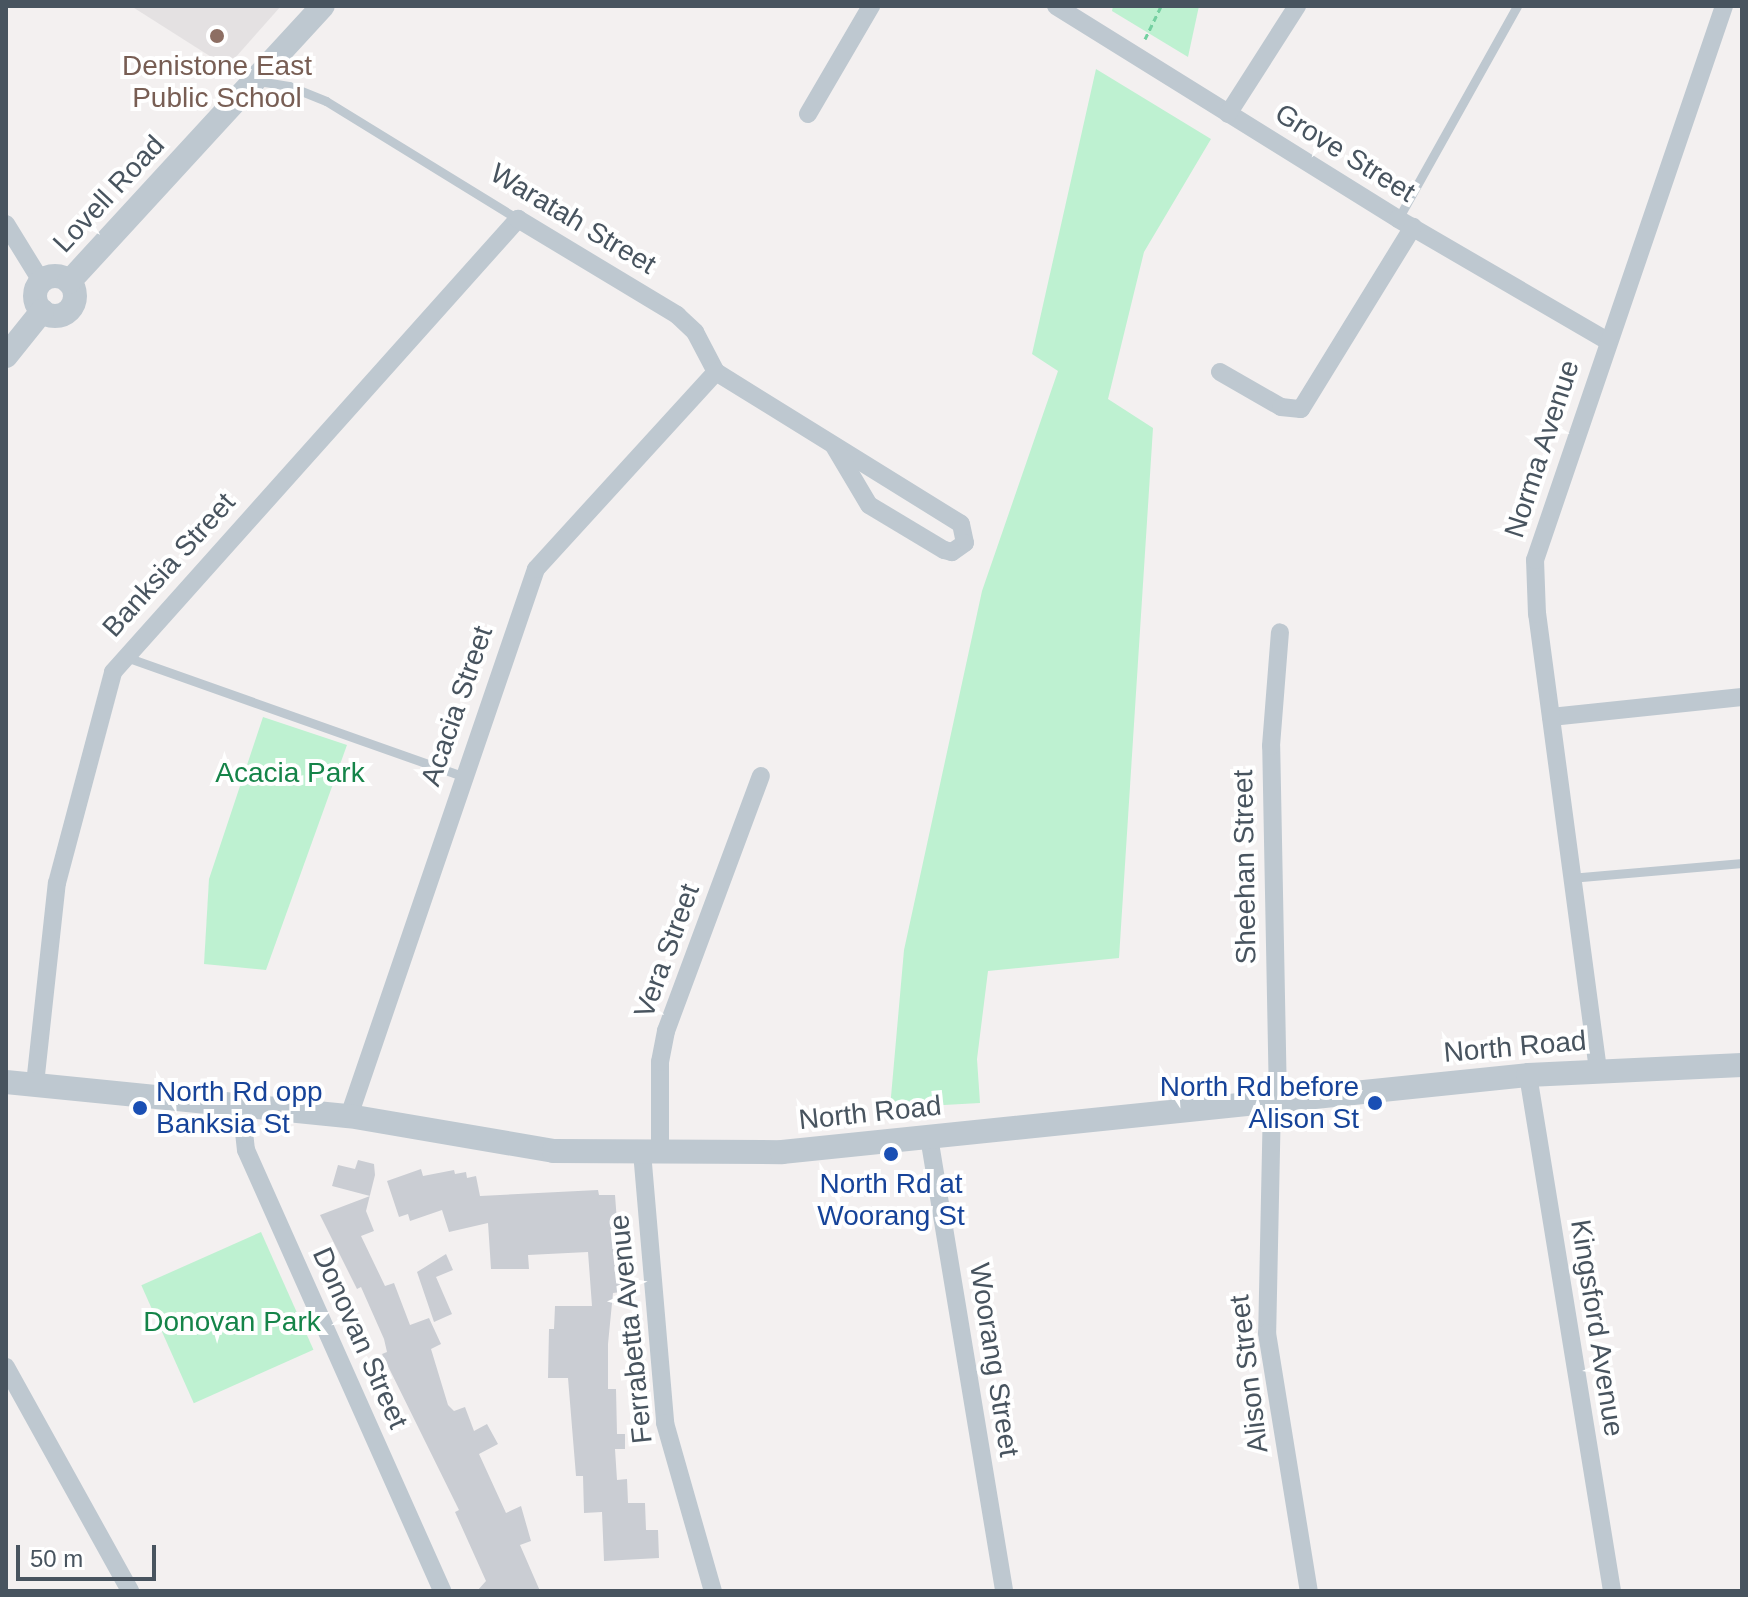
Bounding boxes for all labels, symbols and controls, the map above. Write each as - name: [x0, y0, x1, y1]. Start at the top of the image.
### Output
- marker: Denistone East Public School: [208, 27, 226, 45]
- place label: Denistone East Public School: [122, 49, 312, 115]
- street label: Grove Street: [1269, 97, 1421, 209]
- street label: Lovell Road: [46, 128, 172, 260]
- street label: Waratah Street: [484, 156, 662, 282]
- street label: Norma Avenue: [1497, 355, 1587, 543]
- street label: Banksia Street: [96, 486, 242, 644]
- street label: Acacia Street: [414, 622, 500, 790]
- park label: Acacia Park: [215, 756, 365, 790]
- street label: Sheehan Street: [1227, 769, 1263, 965]
- street label: Vera Street: [627, 879, 707, 1023]
- street label: North Road: [1442, 1024, 1588, 1070]
- place label: North Rd before Alison St: [1160, 1070, 1359, 1136]
- place label: North Rd opp Banksia St: [156, 1075, 323, 1141]
- street label: North Road: [797, 1089, 943, 1137]
- marker: North Rd before Alison St: [1366, 1094, 1384, 1112]
- marker: North Rd opp Banksia St: [131, 1099, 149, 1117]
- marker: North Rd at Woorang St: [882, 1145, 900, 1163]
- place label: North Rd at Woorang St: [817, 1167, 965, 1233]
- street label: Ferrabetta Avenue: [602, 1212, 660, 1446]
- street label: Kingsford Avenue: [1563, 1216, 1631, 1440]
- street label: Donovan Street: [305, 1242, 415, 1434]
- street label: Woorang Street: [962, 1261, 1026, 1459]
- street label: Alison Street: [1223, 1293, 1275, 1455]
- park label: Donovan Park: [143, 1305, 321, 1339]
- scale bar: [20, 1529, 160, 1579]
- text: 50 m: [30, 1545, 83, 1572]

